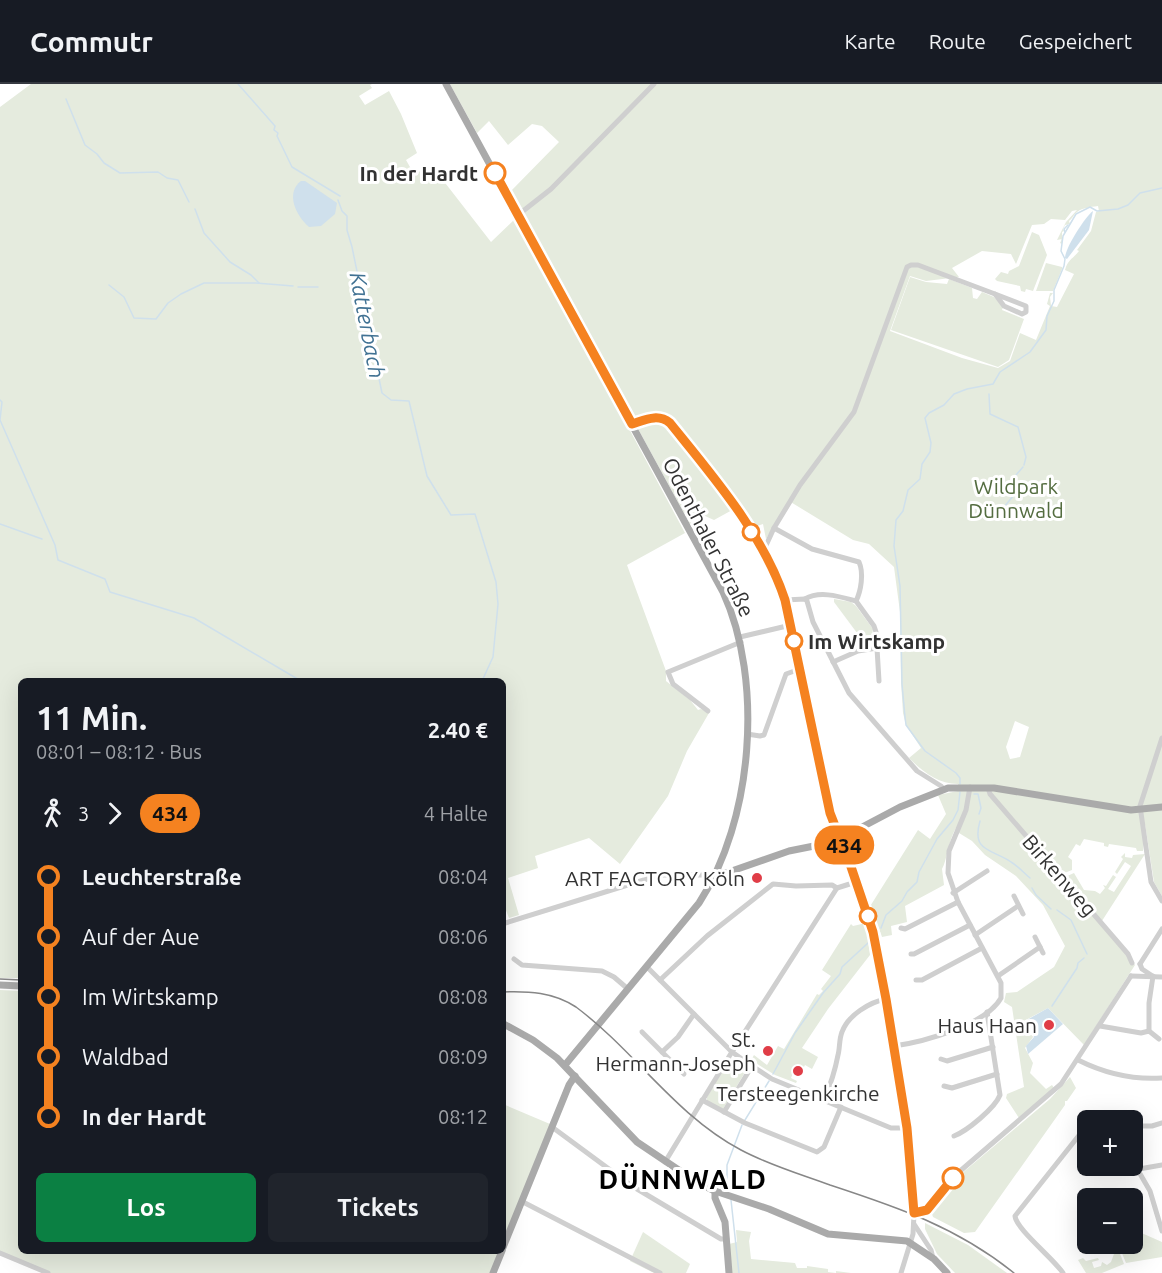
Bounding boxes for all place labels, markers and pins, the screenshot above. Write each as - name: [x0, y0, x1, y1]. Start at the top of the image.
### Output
- place label: In der Hardt: [359, 161, 478, 185]
- marker: In der Hardt: [484, 162, 506, 184]
- unlabelled marker: [742, 523, 760, 541]
- place label: Im Wirtskamp: [808, 629, 945, 653]
- marker: Im Wirtskamp: [785, 632, 803, 650]
- place label: ART FACTORY Köln: [565, 866, 745, 890]
- marker: ART FACTORY Köln: [750, 871, 764, 885]
- unlabelled marker: [859, 907, 877, 925]
- place label: Haus Haan: [937, 1013, 1037, 1037]
- marker: Haus Haan: [1042, 1018, 1056, 1032]
- place label: St. Hermann-Joseph: [596, 1027, 756, 1075]
- marker: St. Hermann-Joseph: [761, 1044, 775, 1058]
- marker: Tersteegenkirche: [791, 1064, 805, 1078]
- place label: Tersteegenkirche: [716, 1081, 880, 1105]
- unlabelled marker: [942, 1167, 964, 1189]

